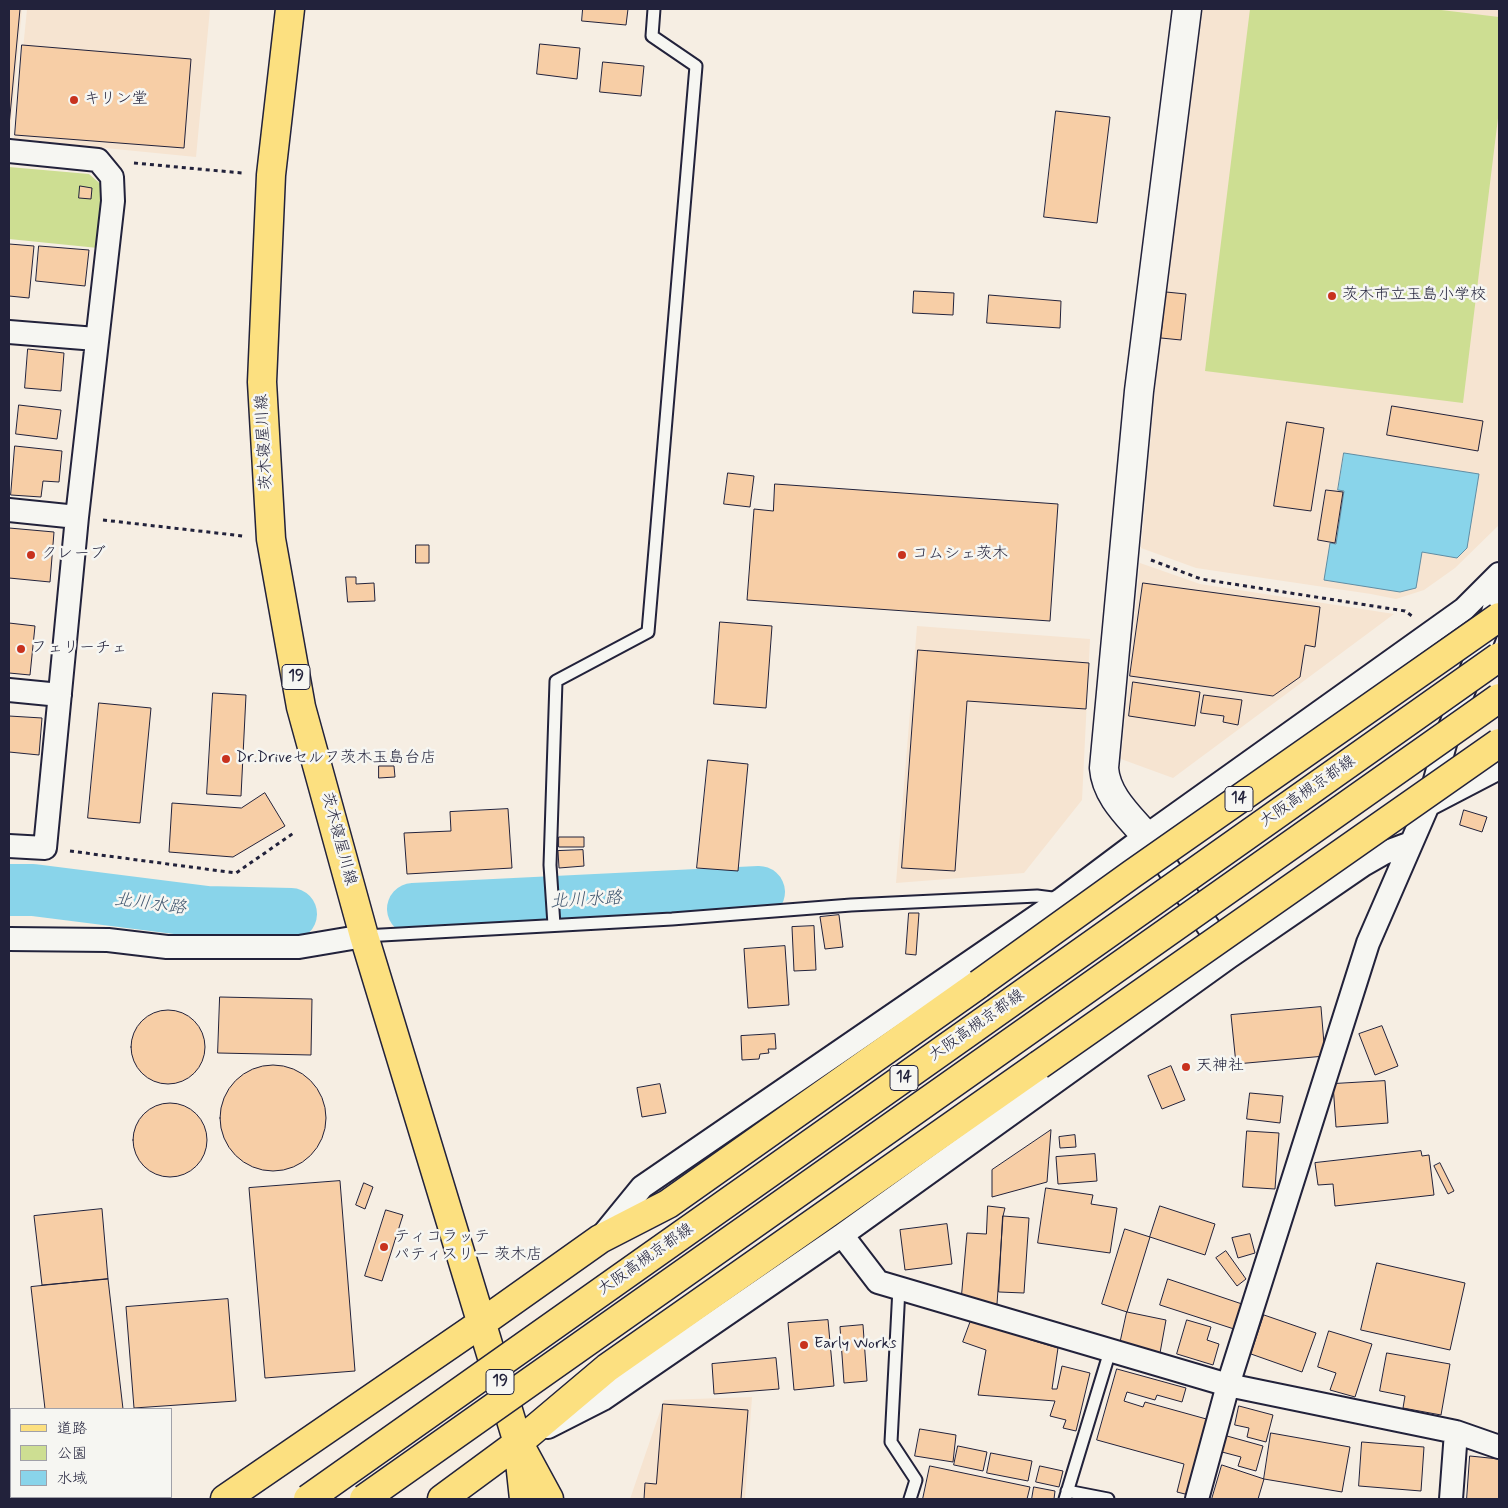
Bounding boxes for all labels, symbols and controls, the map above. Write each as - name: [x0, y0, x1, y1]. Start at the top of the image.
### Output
- place label: キリン堂: [84, 90, 148, 110]
- marker: キリン堂: [68, 94, 80, 106]
- place label: 茨木市立玉島小学校: [1342, 286, 1486, 306]
- marker: 茨木市立玉島小学校: [1326, 290, 1338, 302]
- street label: 茨木寝屋川線: [253, 394, 277, 490]
- place label: クレーブ: [41, 545, 106, 565]
- place label: コムシェ茨木: [912, 545, 1008, 565]
- marker: クレーブ: [25, 549, 37, 561]
- marker: コムシェ茨木: [896, 549, 908, 561]
- place label: フェリーチェ: [31, 639, 127, 659]
- marker: フェリーチェ: [15, 643, 27, 655]
- road number: 19: [282, 664, 310, 690]
- place label: Dr.Driveセルフ茨木玉島台店: [236, 749, 436, 769]
- street label: 大阪高槻京都線: [1257, 752, 1359, 832]
- marker: Dr.Driveセルフ茨木玉島台店: [220, 753, 232, 765]
- road number: 14: [1225, 786, 1253, 812]
- street label: 茨木寝屋川線: [316, 790, 360, 888]
- water label: 北川水路: [549, 888, 623, 914]
- water label: 北川水路: [113, 890, 187, 920]
- street label: 大阪高槻京都線: [926, 986, 1028, 1066]
- place label: 天神社: [1196, 1057, 1244, 1077]
- marker: 天神社: [1180, 1061, 1192, 1073]
- road number: 14: [890, 1066, 918, 1090]
- street label: 大阪高槻京都線: [595, 1220, 697, 1300]
- place label: ティコラッテ パティスリー 茨木店: [394, 1228, 542, 1266]
- marker: ティコラッテ パティスリー 茨木店: [378, 1241, 390, 1253]
- place label: Early Works: [814, 1335, 896, 1355]
- marker: Early Works: [798, 1339, 810, 1351]
- road number: 19: [486, 1370, 514, 1394]
- legend: [10, 1408, 172, 1498]
- text: 道路: [57, 1419, 87, 1439]
- text: 公園: [57, 1444, 87, 1464]
- text: 水域: [57, 1469, 87, 1489]

